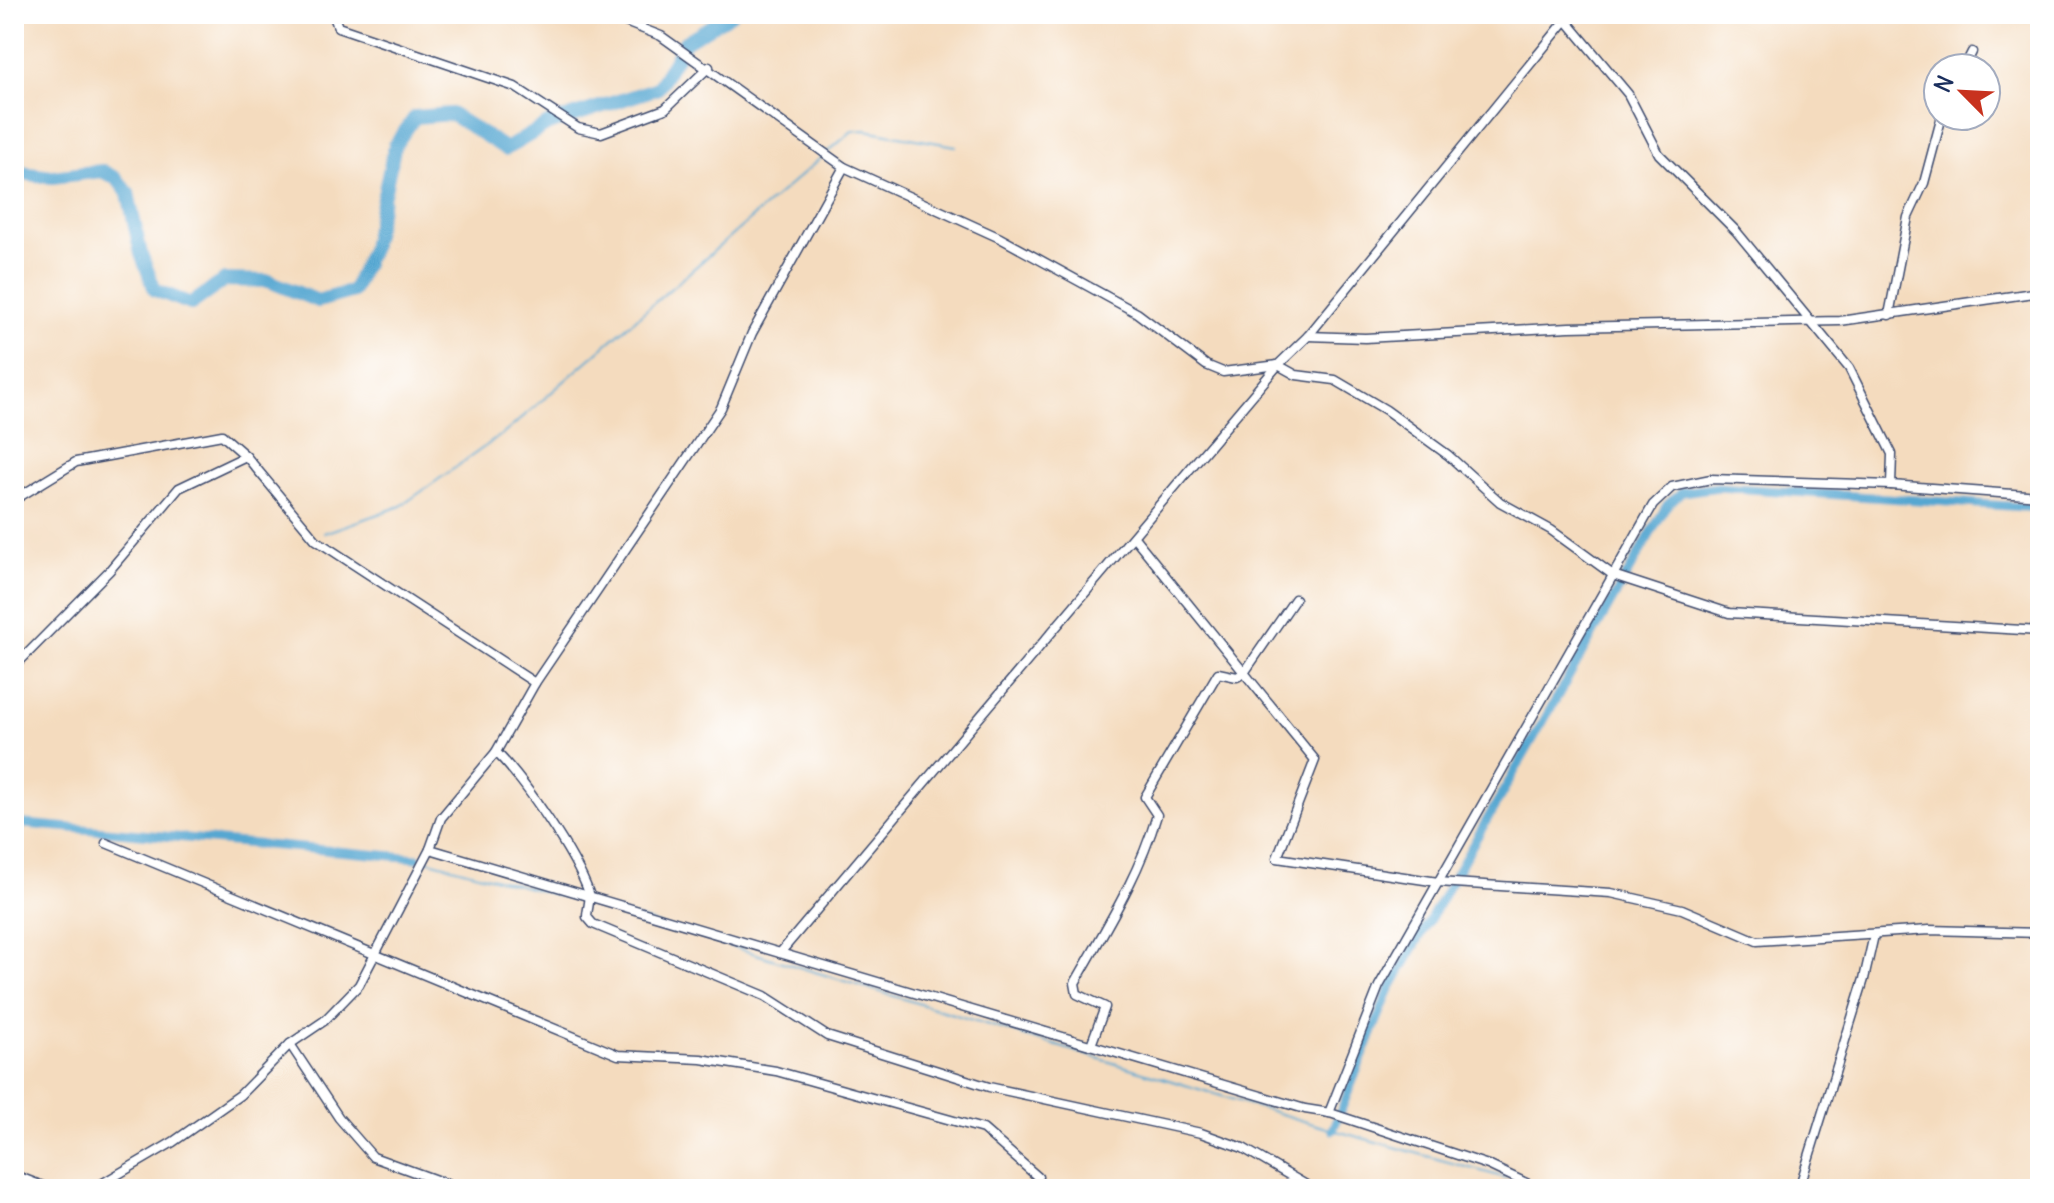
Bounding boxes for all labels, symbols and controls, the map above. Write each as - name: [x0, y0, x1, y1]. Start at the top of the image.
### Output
- north arrow: [1922, 52, 2002, 132]
- text: N: [1928, 71, 1960, 97]

